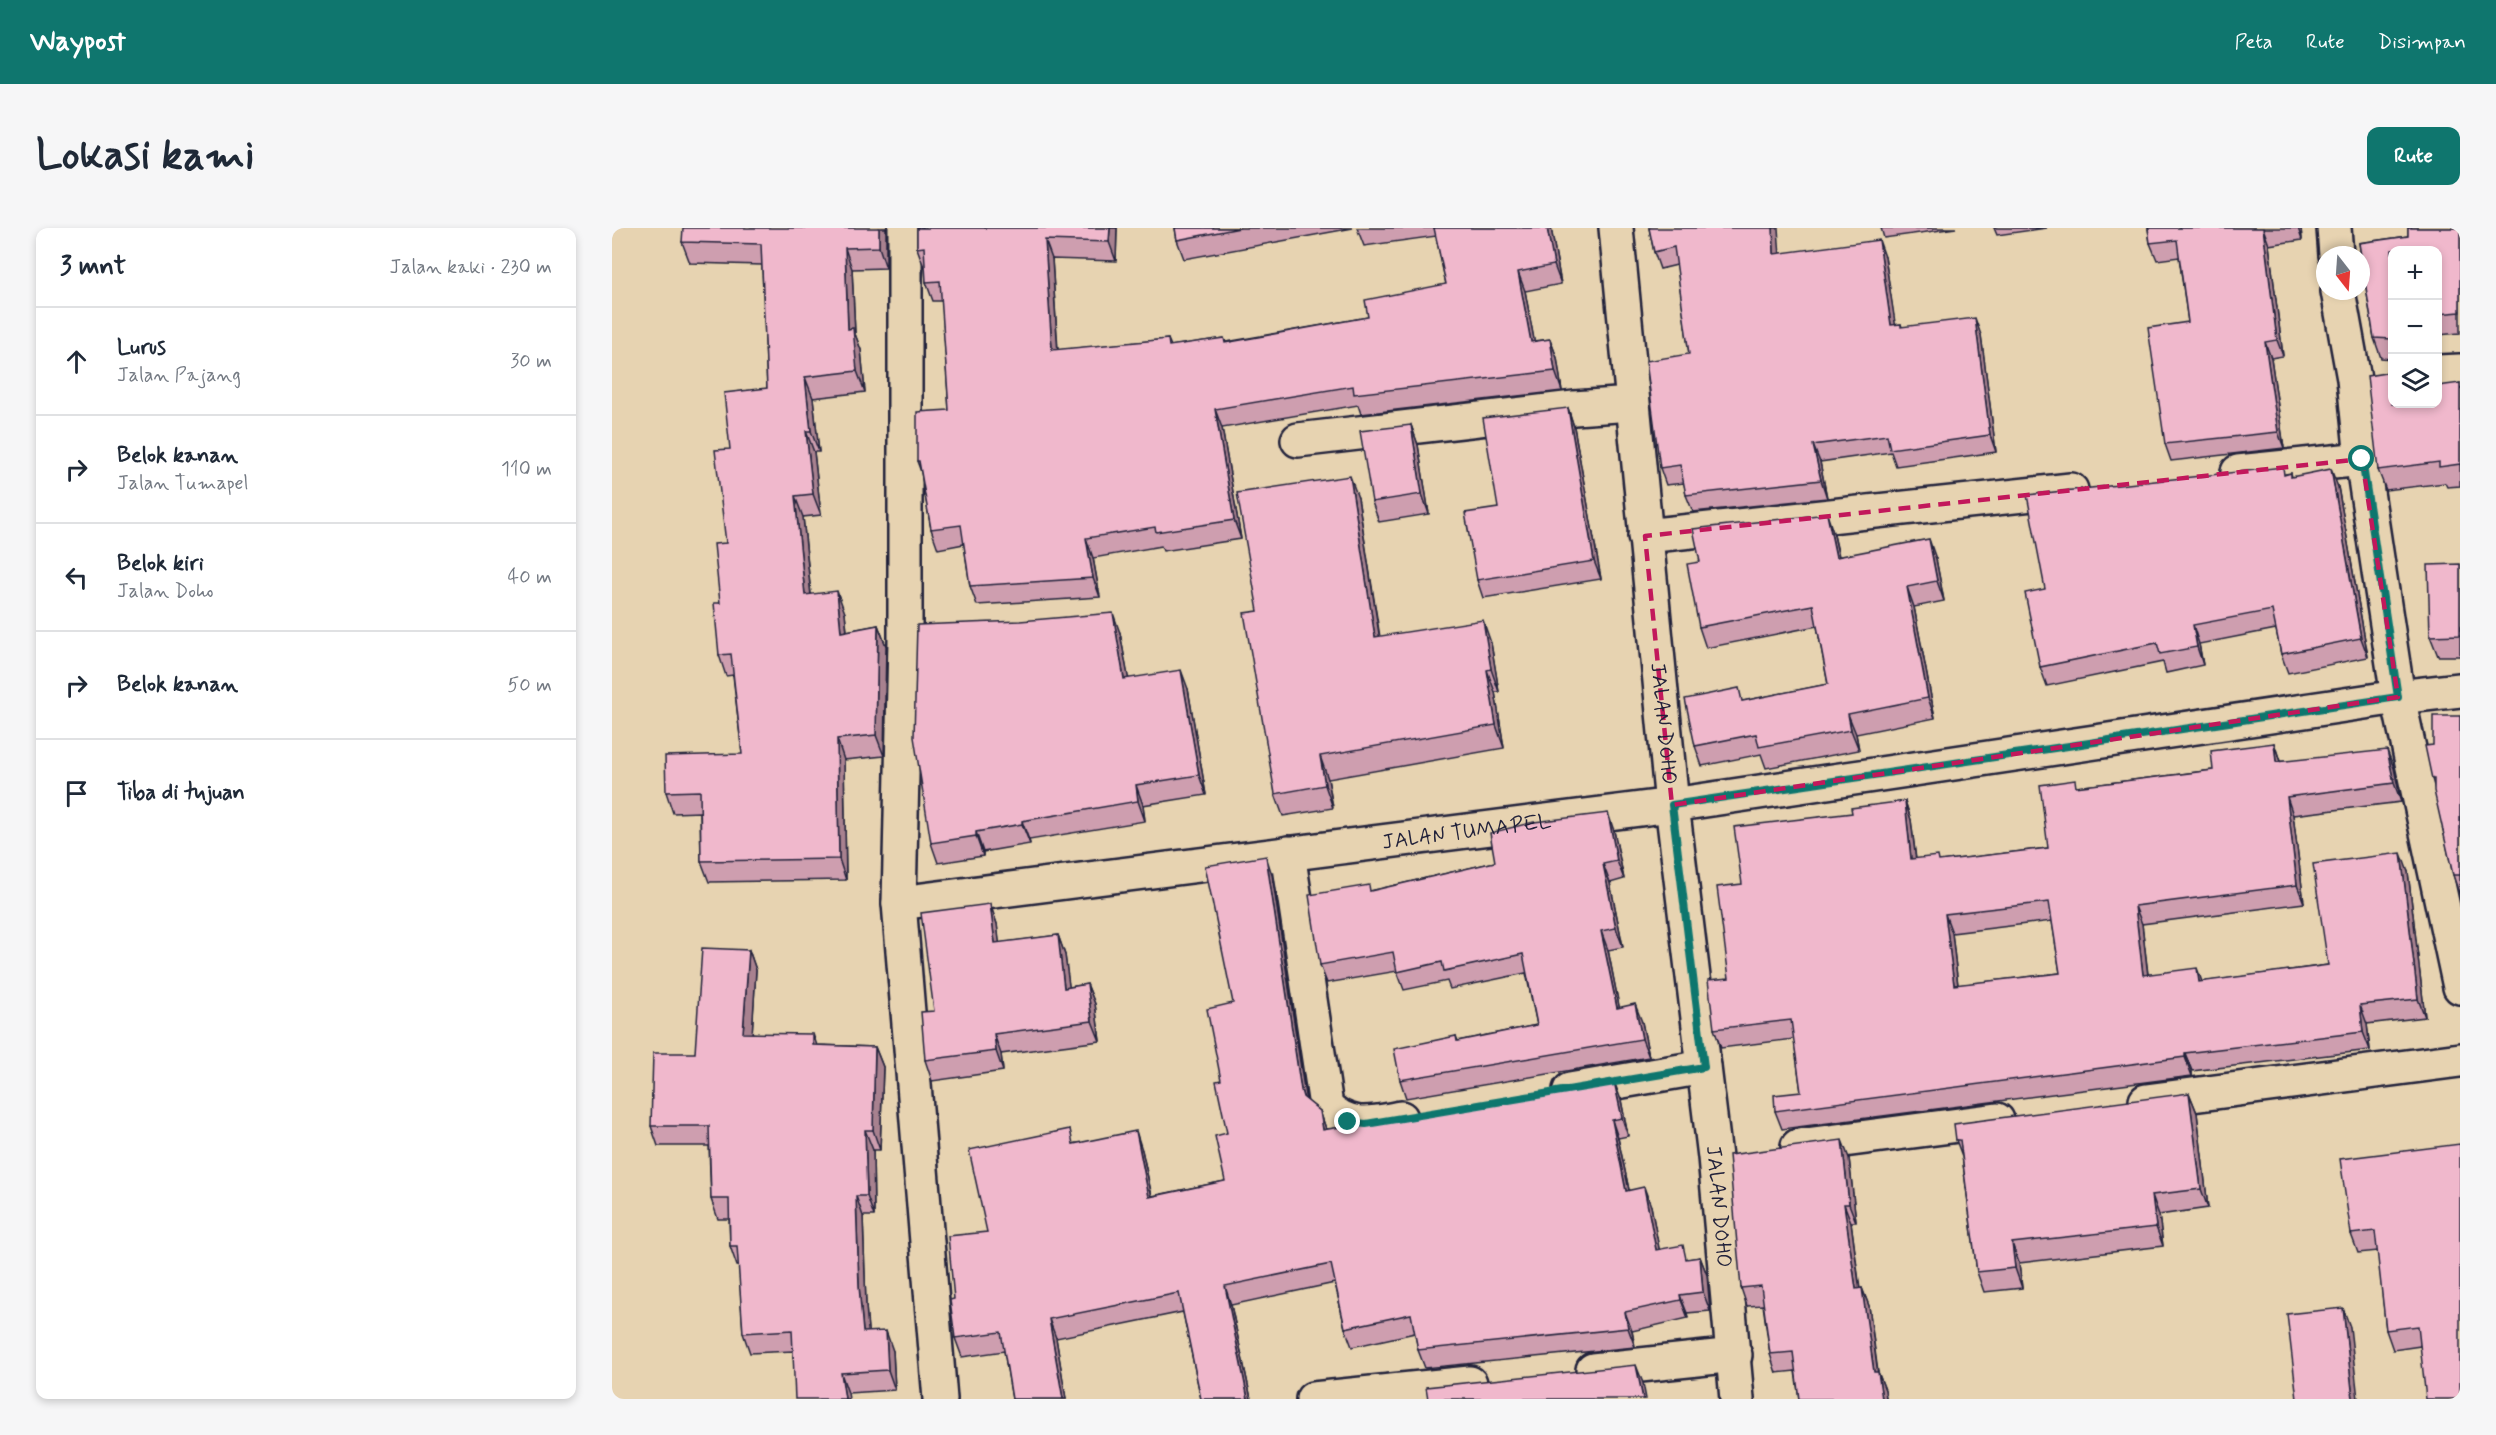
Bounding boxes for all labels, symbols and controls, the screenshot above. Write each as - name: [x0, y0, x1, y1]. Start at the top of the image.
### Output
- text: Waypost: [30, 24, 126, 61]
- text: Peta: [2235, 28, 2273, 56]
- text: Rute: [2306, 28, 2345, 56]
- text: Disimpan: [2378, 28, 2466, 56]
- button: Rute: [2367, 127, 2460, 185]
- text: Lokasi kami: [36, 129, 255, 184]
- north arrow: [2316, 246, 2370, 300]
- map controls: [2388, 246, 2442, 408]
- button: +: [2388, 246, 2442, 300]
- text: 3 mnt: [60, 250, 126, 284]
- text: Jalan kaki · 230 m: [390, 254, 552, 281]
- button: −: [2388, 300, 2442, 354]
- text: Lurus: [117, 334, 166, 362]
- icon: ahead: [60, 345, 93, 378]
- text: 30 m: [510, 348, 552, 375]
- button: layers: [2388, 354, 2442, 408]
- text: Jalan Pajang: [117, 362, 241, 389]
- text: Belok kanan: [117, 442, 238, 470]
- route start: [2348, 445, 2374, 471]
- icon: right: [60, 453, 93, 486]
- text: 110 m: [501, 456, 552, 483]
- text: Jalan Tumapel: [117, 470, 249, 497]
- text: Belok kiri: [117, 550, 204, 578]
- icon: left: [60, 561, 93, 594]
- text: 40 m: [508, 564, 552, 591]
- text: Jalan Doho: [117, 578, 214, 605]
- street label: JALAN DOHO: [1643, 661, 1683, 786]
- icon: right: [60, 669, 93, 702]
- text: Belok kanan: [117, 671, 238, 699]
- text: 50 m: [507, 672, 552, 699]
- icon: arrive: [60, 777, 93, 810]
- text: Tiba di tujuan: [117, 779, 245, 807]
- street label: JALAN TUMAPEL: [1381, 807, 1553, 857]
- route end: [1334, 1108, 1360, 1134]
- street label: JALAN DOHO: [1699, 1144, 1738, 1269]

